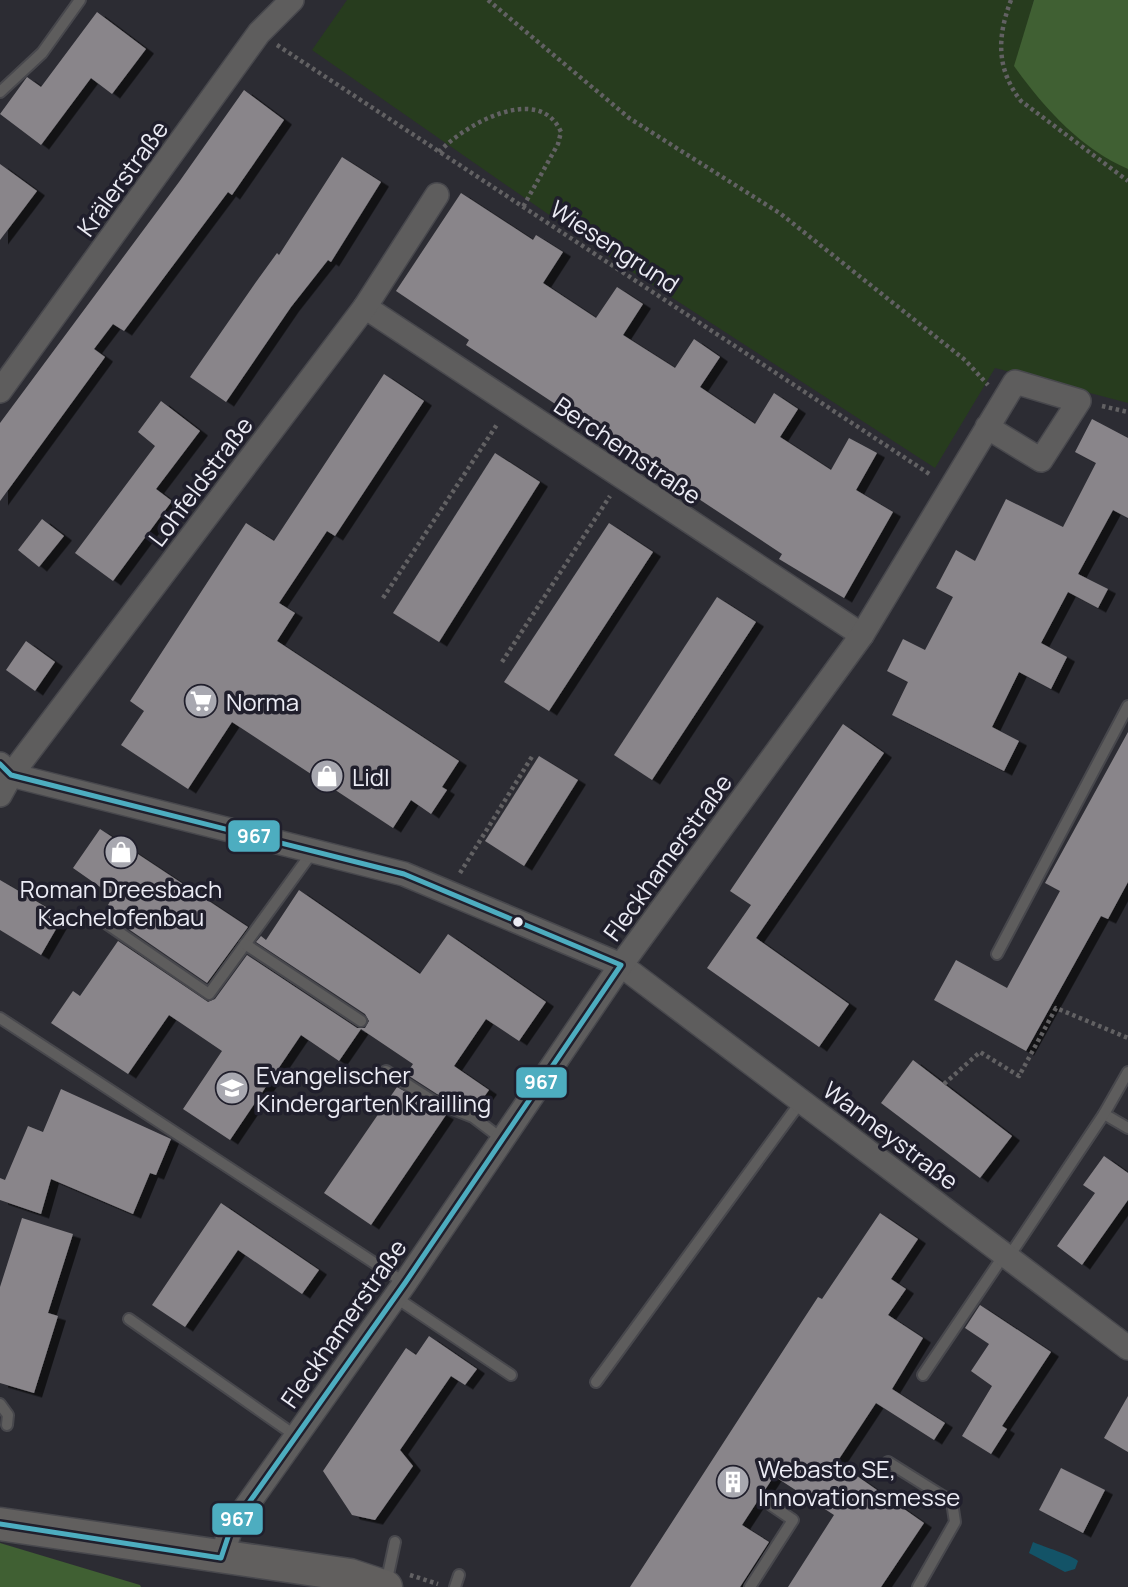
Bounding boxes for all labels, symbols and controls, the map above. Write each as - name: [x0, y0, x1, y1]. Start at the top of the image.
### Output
- street label: Krälerstraße: [69, 113, 175, 243]
- street label: Wiesengrund: [544, 192, 686, 300]
- street label: Berchemstraße: [548, 389, 708, 511]
- street label: Lohfeldstraße: [140, 409, 260, 553]
- supermarket icon: Norma: [182, 682, 220, 720]
- place label: Norma: [226, 685, 299, 718]
- shop icon: Lidl: [308, 757, 346, 795]
- place label: Lidl: [352, 760, 390, 793]
- street label: Fleckhamerstraße: [595, 767, 739, 947]
- line badge: 967: [227, 819, 281, 853]
- text: 967: [237, 823, 271, 849]
- shop icon: Roman Dreesbach Kachelofenbau: [102, 833, 140, 871]
- place label: Roman Dreesbach Kachelofenbau: [20, 872, 222, 933]
- unlabelled marker: [511, 915, 525, 929]
- place label: Evangelischer Kindergarten Krailling: [256, 1058, 491, 1119]
- line badge: 967: [515, 1066, 568, 1099]
- school or university icon: Evangelischer Kindergarten Krailling: [213, 1069, 251, 1107]
- text: 967: [524, 1069, 558, 1095]
- street label: Wanneystraße: [816, 1073, 966, 1197]
- street label: Fleckhamerstraße: [272, 1232, 414, 1414]
- place label: Webasto SE, Innovationsmesse: [758, 1452, 960, 1513]
- building icon: Webasto SE, Innovationsmesse: [714, 1463, 752, 1501]
- line badge: 967: [211, 1502, 264, 1536]
- text: 967: [220, 1506, 254, 1532]

